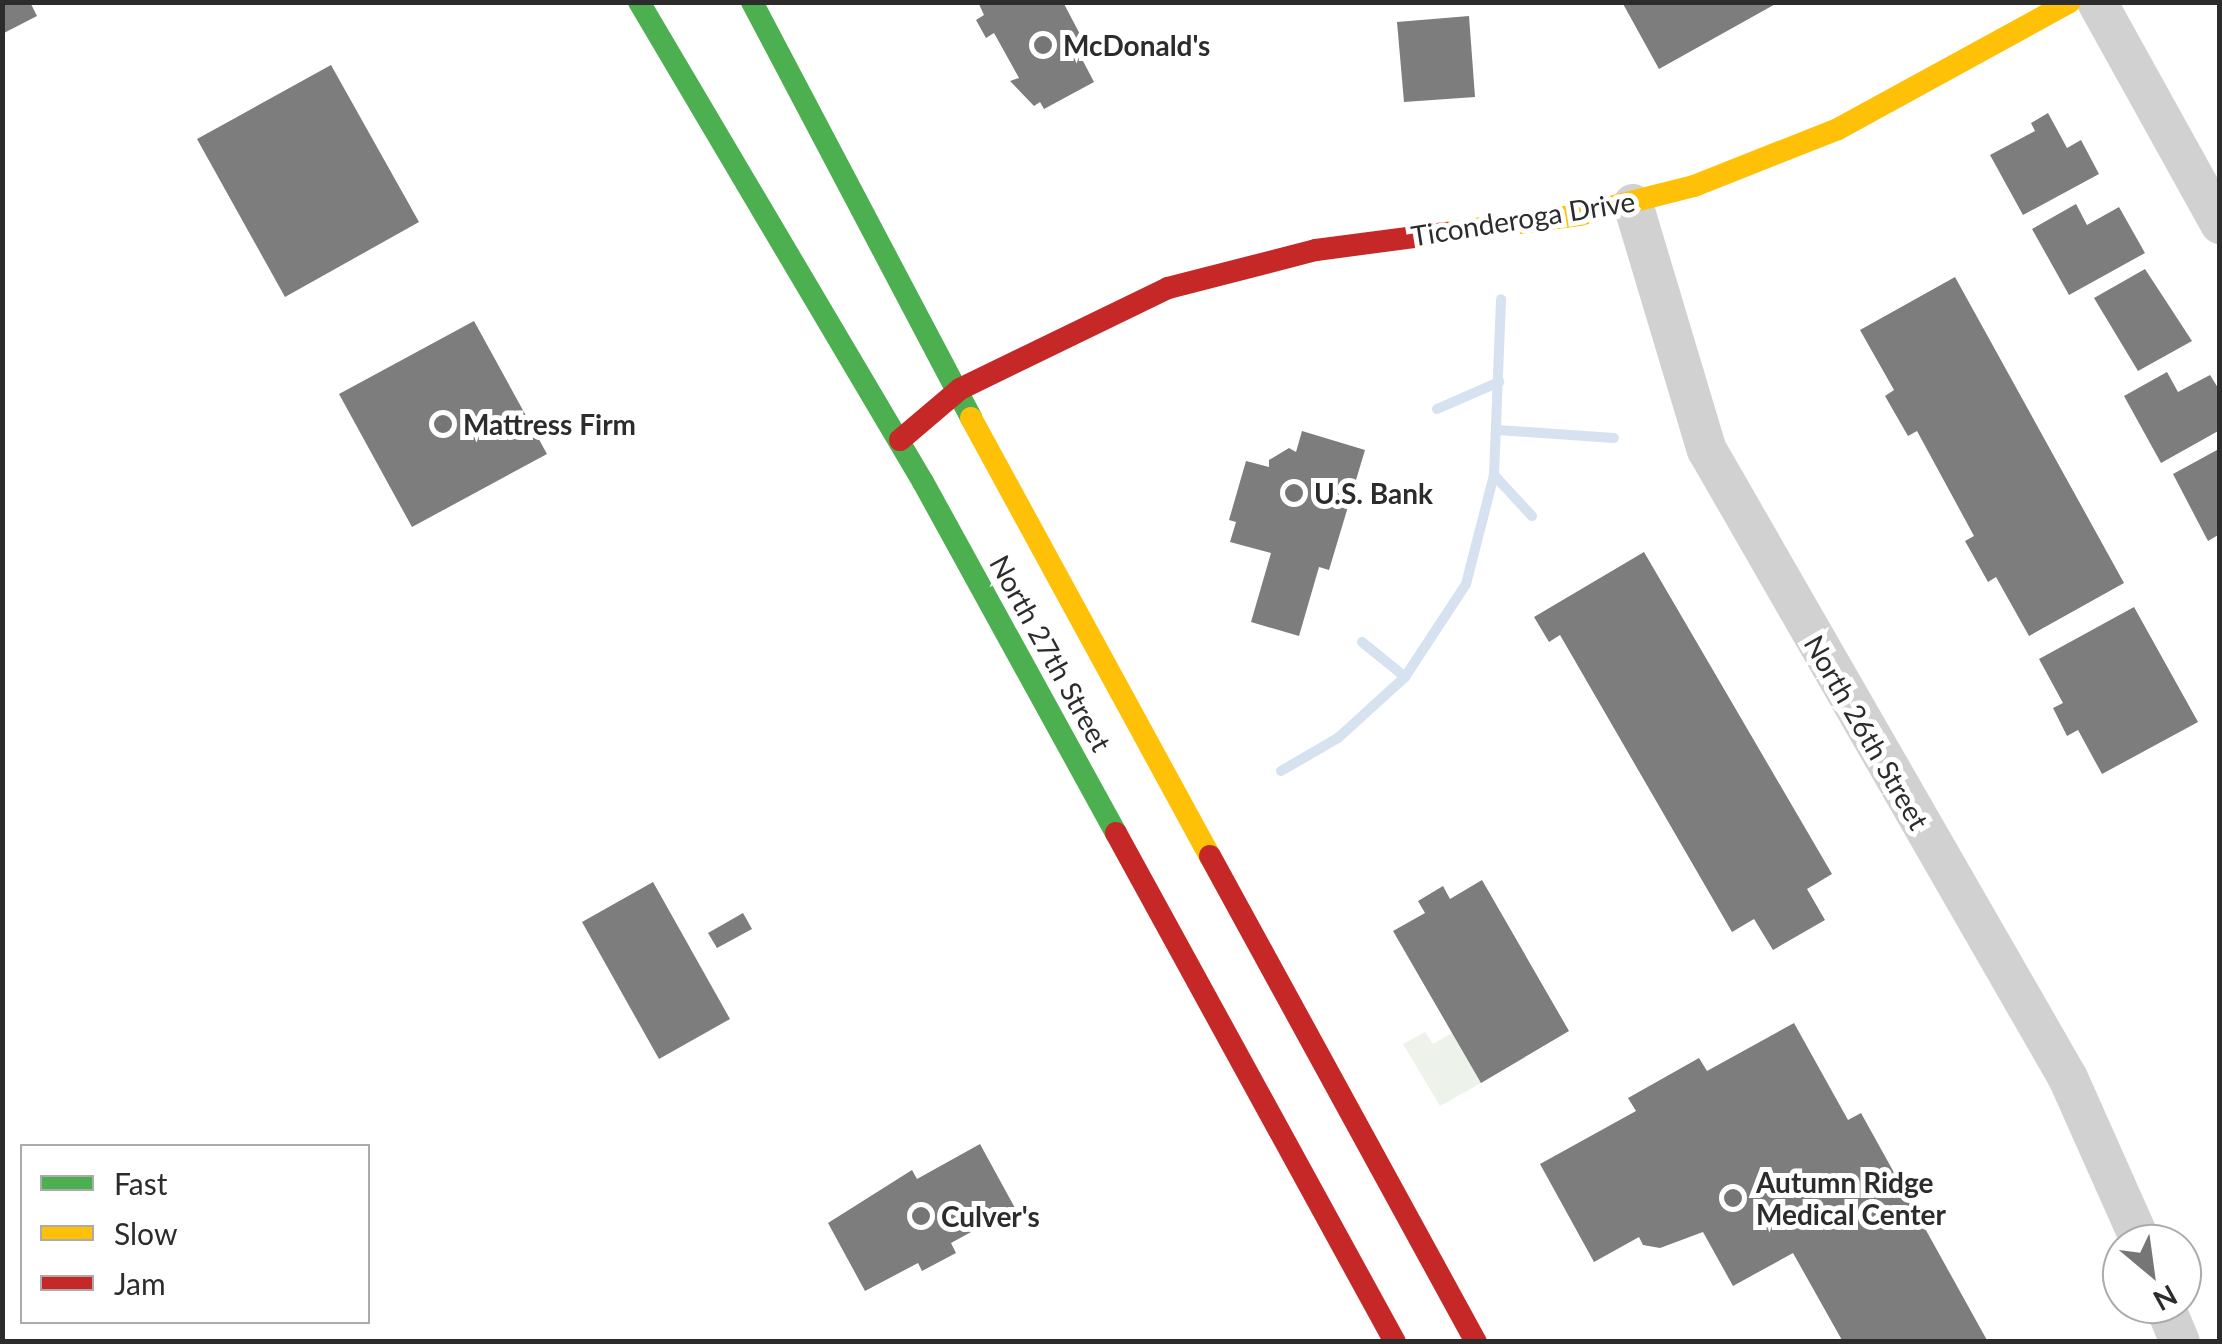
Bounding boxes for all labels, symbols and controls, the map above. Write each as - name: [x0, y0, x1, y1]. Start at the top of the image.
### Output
- place label: McDonald's: [1063, 28, 1210, 62]
- marker: McDonald's: [1032, 34, 1054, 56]
- street label: Ticonderoga Drive: [1409, 184, 1637, 252]
- place label: Mattress Firm: [463, 407, 636, 441]
- marker: Mattress Firm: [432, 413, 454, 435]
- place label: U.S. Bank: [1314, 476, 1433, 510]
- marker: U.S. Bank: [1283, 482, 1305, 504]
- street label: North 27th Street: [983, 549, 1119, 757]
- street label: North 26th Street: [1798, 629, 1936, 835]
- legend: [20, 1144, 370, 1324]
- text: Fast: [114, 1165, 168, 1201]
- place label: Autumn Ridge Medical Center: [1756, 1165, 1946, 1231]
- marker: Autumn Ridge Medical Center: [1720, 1185, 1746, 1211]
- place label: Culver's: [941, 1199, 1040, 1233]
- marker: Culver's: [910, 1205, 932, 1227]
- text: Slow: [114, 1215, 177, 1251]
- north arrow: [2102, 1224, 2202, 1324]
- text: Jam: [114, 1265, 166, 1301]
- text: N: [2148, 1278, 2183, 1319]

